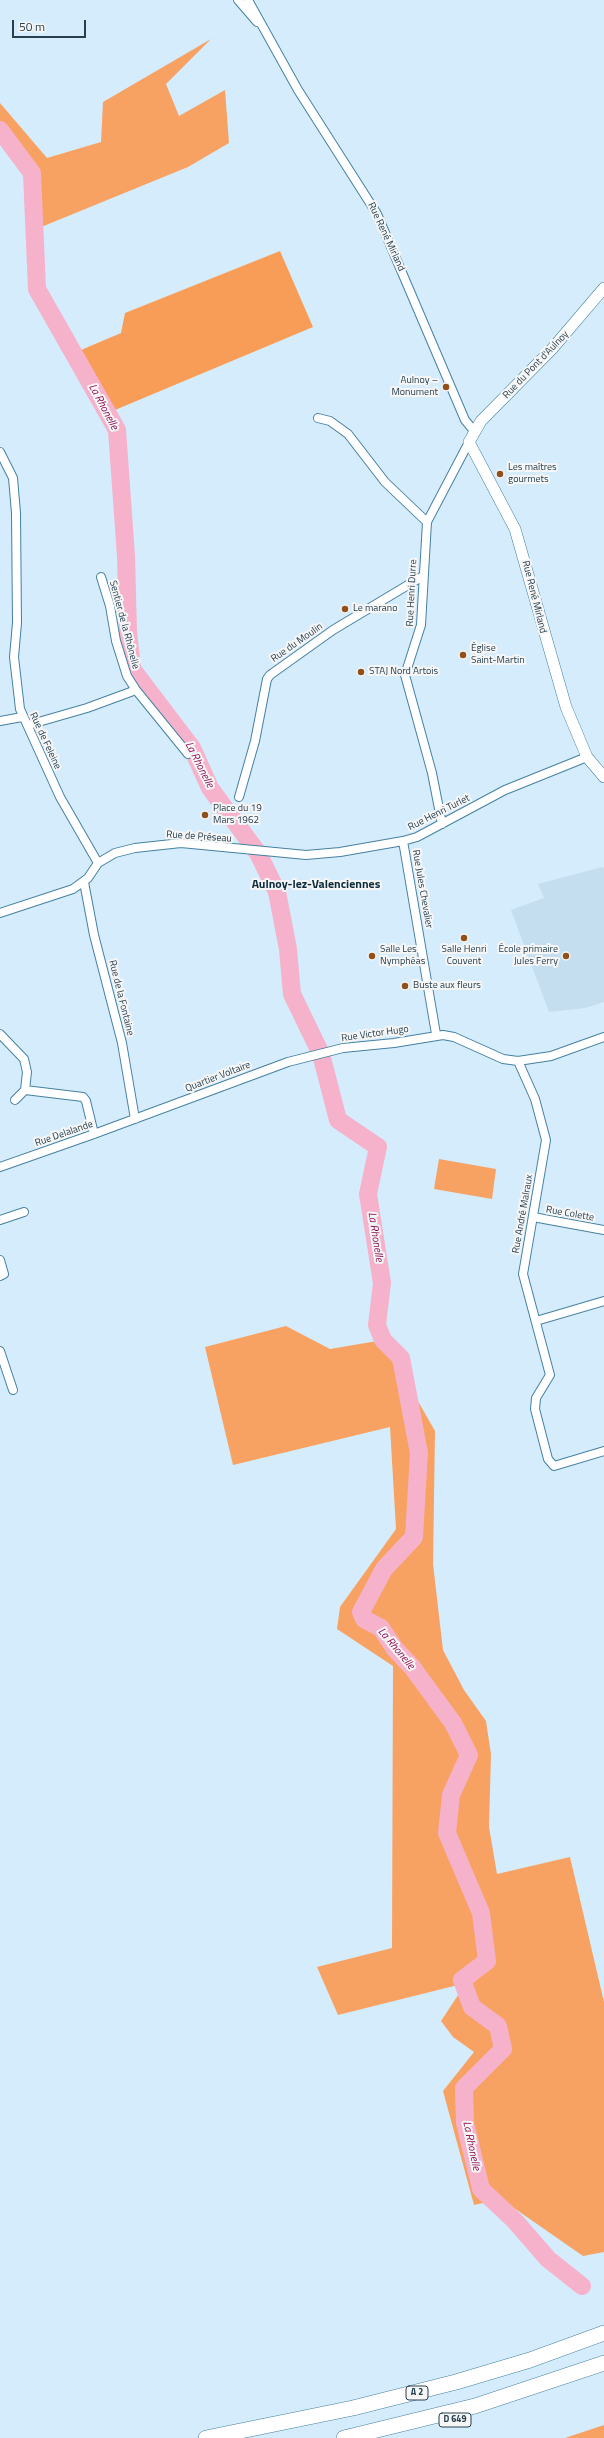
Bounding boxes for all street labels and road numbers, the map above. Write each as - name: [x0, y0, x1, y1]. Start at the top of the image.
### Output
- street label: Rue René Mirland: [365, 201, 407, 273]
- street label: Rue du Pont d'Aulnoy: [501, 329, 571, 401]
- street label: Rue Henri Durre: [404, 559, 420, 627]
- street label: Rue René Mirland: [519, 559, 549, 635]
- street label: Sentier de la Rhônelle: [106, 579, 142, 671]
- street label: Rue du Moulin: [269, 621, 325, 665]
- street label: Rue de Feleine: [27, 711, 63, 771]
- street label: Rue Henri Turlet: [406, 792, 472, 834]
- street label: Rue de Préseau: [166, 829, 232, 845]
- street label: Rue Jules Chevalier: [409, 849, 435, 929]
- street label: Rue de la Fontaine: [106, 959, 136, 1037]
- street label: Rue Victor Hugo: [341, 1023, 409, 1045]
- street label: Quartier Voltaire: [184, 1059, 252, 1095]
- street label: Rue Delalande: [33, 1118, 95, 1150]
- street label: Rue André Malraux: [510, 1174, 536, 1254]
- street label: Rue Colette: [545, 1204, 595, 1224]
- road number: A 2: [406, 2386, 428, 2400]
- road number: D 649: [439, 2413, 471, 2427]

